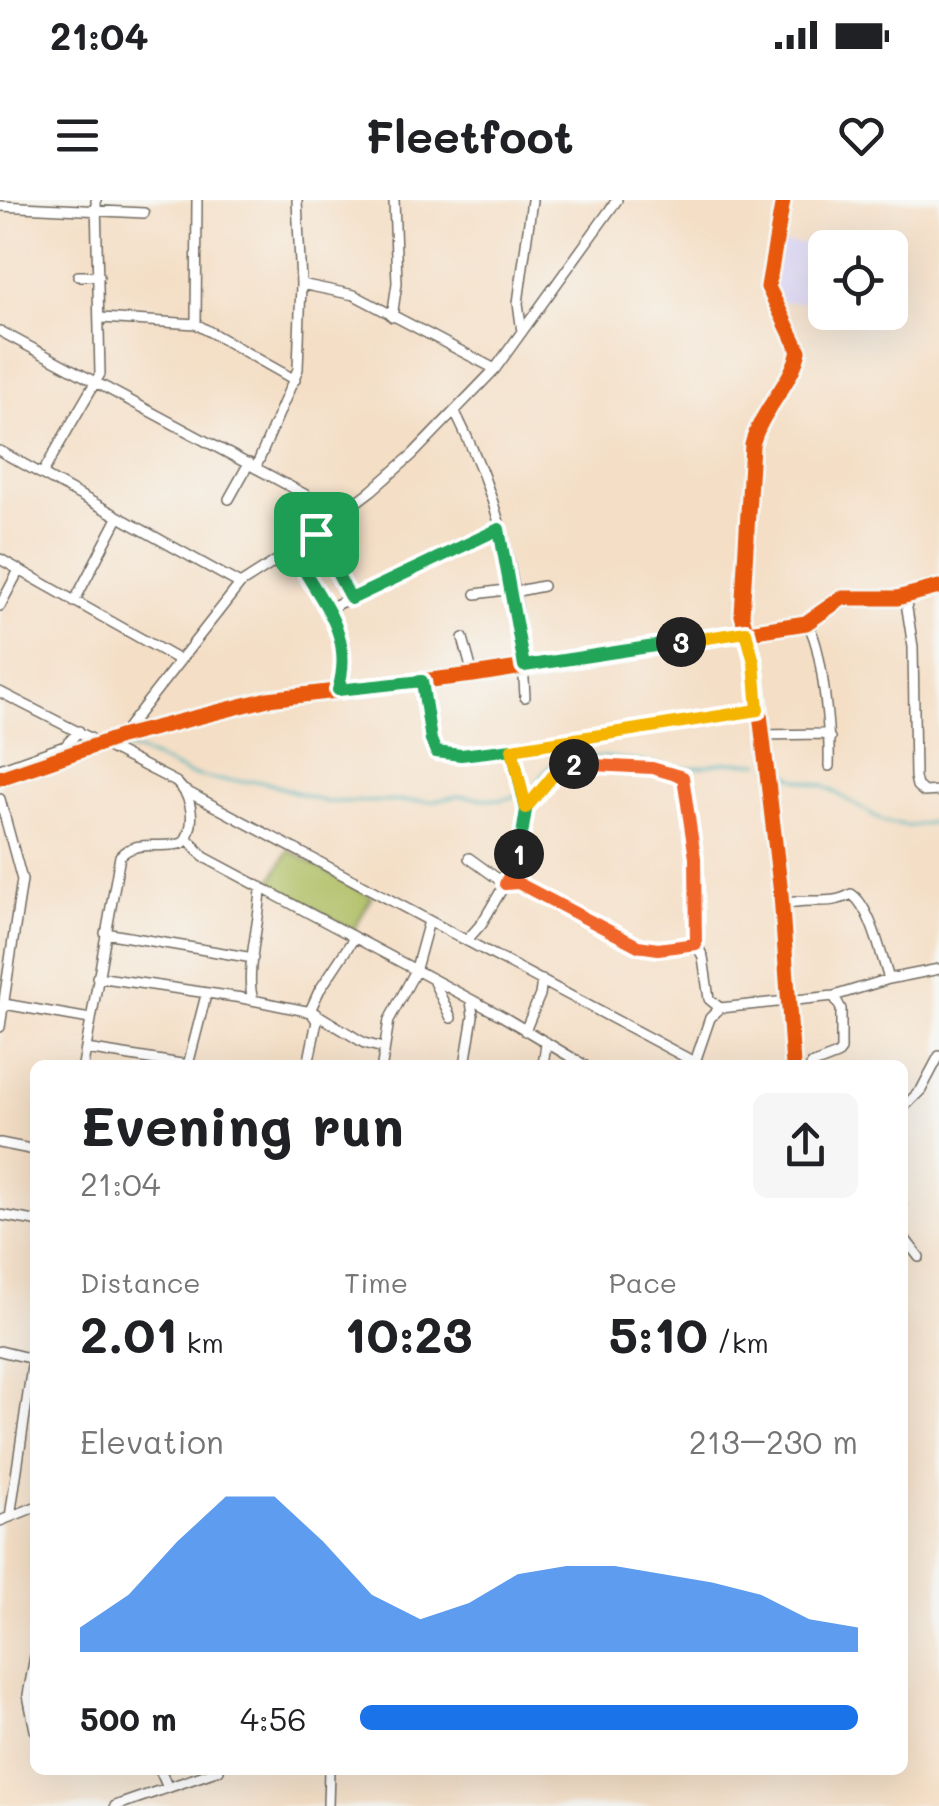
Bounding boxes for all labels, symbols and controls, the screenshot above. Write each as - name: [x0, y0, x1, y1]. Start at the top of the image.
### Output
- text: 21:04: [50, 10, 149, 60]
- text: Fleetfoot: [365, 106, 574, 164]
- icon: menu: [50, 108, 105, 163]
- icon: heart: [834, 108, 889, 163]
- map controls: [808, 230, 908, 330]
- button: locate: [808, 230, 908, 330]
- pin: [274, 492, 359, 577]
- icon: arrive: [289, 507, 344, 562]
- pin: 3: [656, 617, 706, 667]
- text: 3: [673, 624, 689, 660]
- pin: 2: [549, 739, 599, 789]
- text: 2: [566, 746, 582, 782]
- pin: 1: [494, 829, 544, 879]
- text: 1: [513, 836, 525, 872]
- text: Evening run: [80, 1088, 404, 1160]
- button: share: [753, 1093, 858, 1198]
- text: 21:04: [80, 1162, 161, 1204]
- text: Distance: [80, 1264, 201, 1300]
- text: Time: [344, 1264, 408, 1300]
- text: Pace: [609, 1264, 677, 1300]
- text: 2.01: [80, 1300, 178, 1366]
- text: 10:23: [344, 1300, 472, 1366]
- text: 5:10: [609, 1300, 708, 1366]
- text: km: [178, 1324, 224, 1360]
- text: /km: [708, 1324, 769, 1360]
- text: Elevation: [80, 1420, 224, 1462]
- text: 213–230 m: [689, 1420, 858, 1462]
- text: 500 m: [80, 1697, 177, 1739]
- text: 4:56: [240, 1697, 307, 1739]

